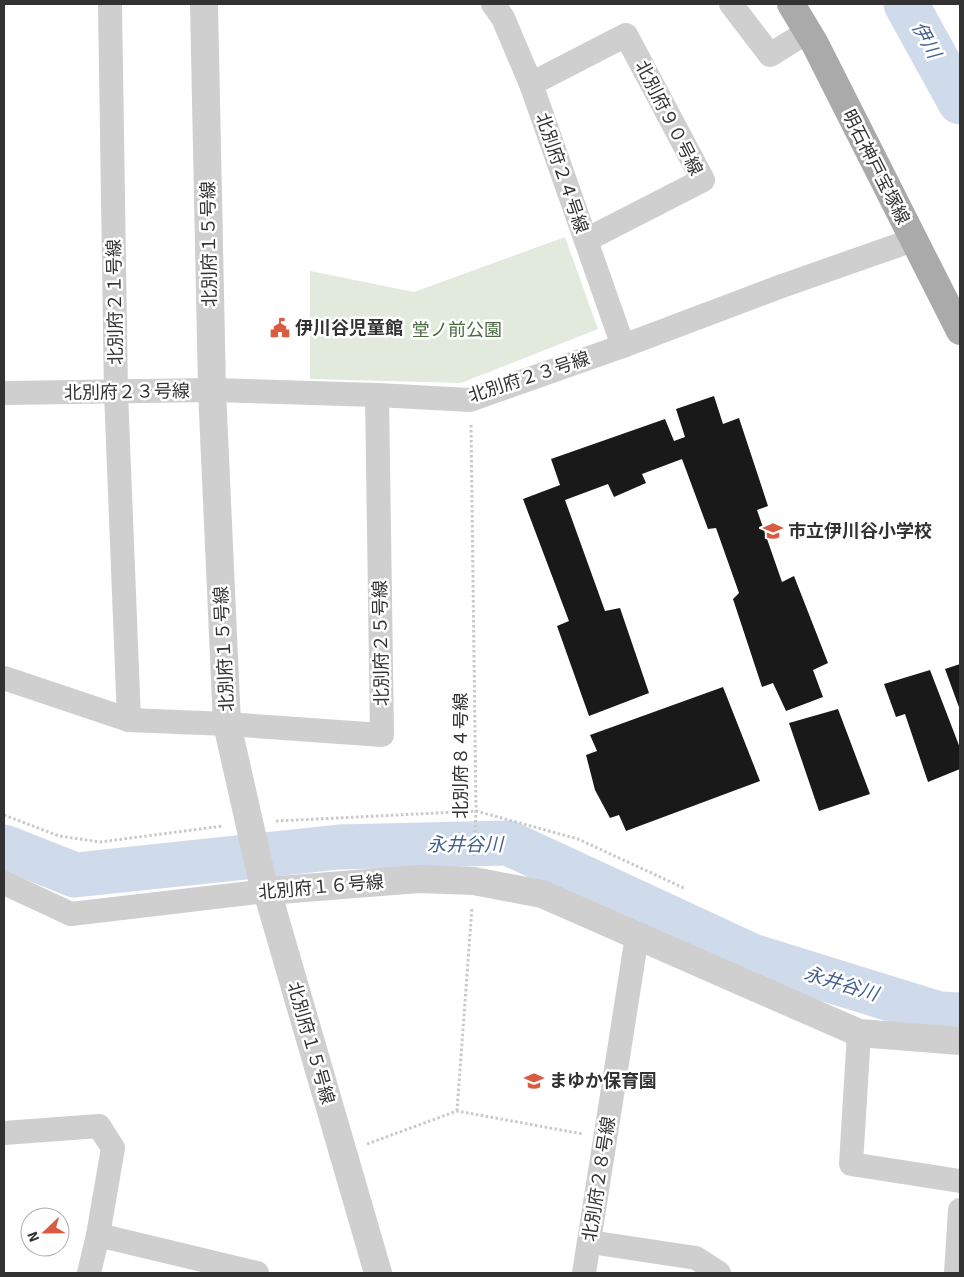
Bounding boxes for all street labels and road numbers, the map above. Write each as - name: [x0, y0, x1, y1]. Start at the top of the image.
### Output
- street label: 北別府９０号線: [631, 57, 707, 179]
- street label: 明石神戸宝塚線: [838, 106, 914, 228]
- street label: 北別府２４号線: [531, 110, 593, 236]
- street label: 北別府１５号線: [197, 181, 221, 307]
- street label: 北別府２１号線: [103, 239, 127, 365]
- street label: 北別府２３号線: [466, 347, 592, 407]
- street label: 北別府２３号線: [64, 380, 190, 404]
- street label: 北別府２５号線: [369, 580, 393, 706]
- street label: 北別府１５号線: [210, 586, 238, 712]
- street label: 北別府８４号線: [450, 693, 472, 819]
- street label: 北別府１６号線: [257, 871, 385, 903]
- street label: 北別府１５号線: [283, 979, 339, 1107]
- street label: 北別府２８号線: [578, 1115, 620, 1243]

